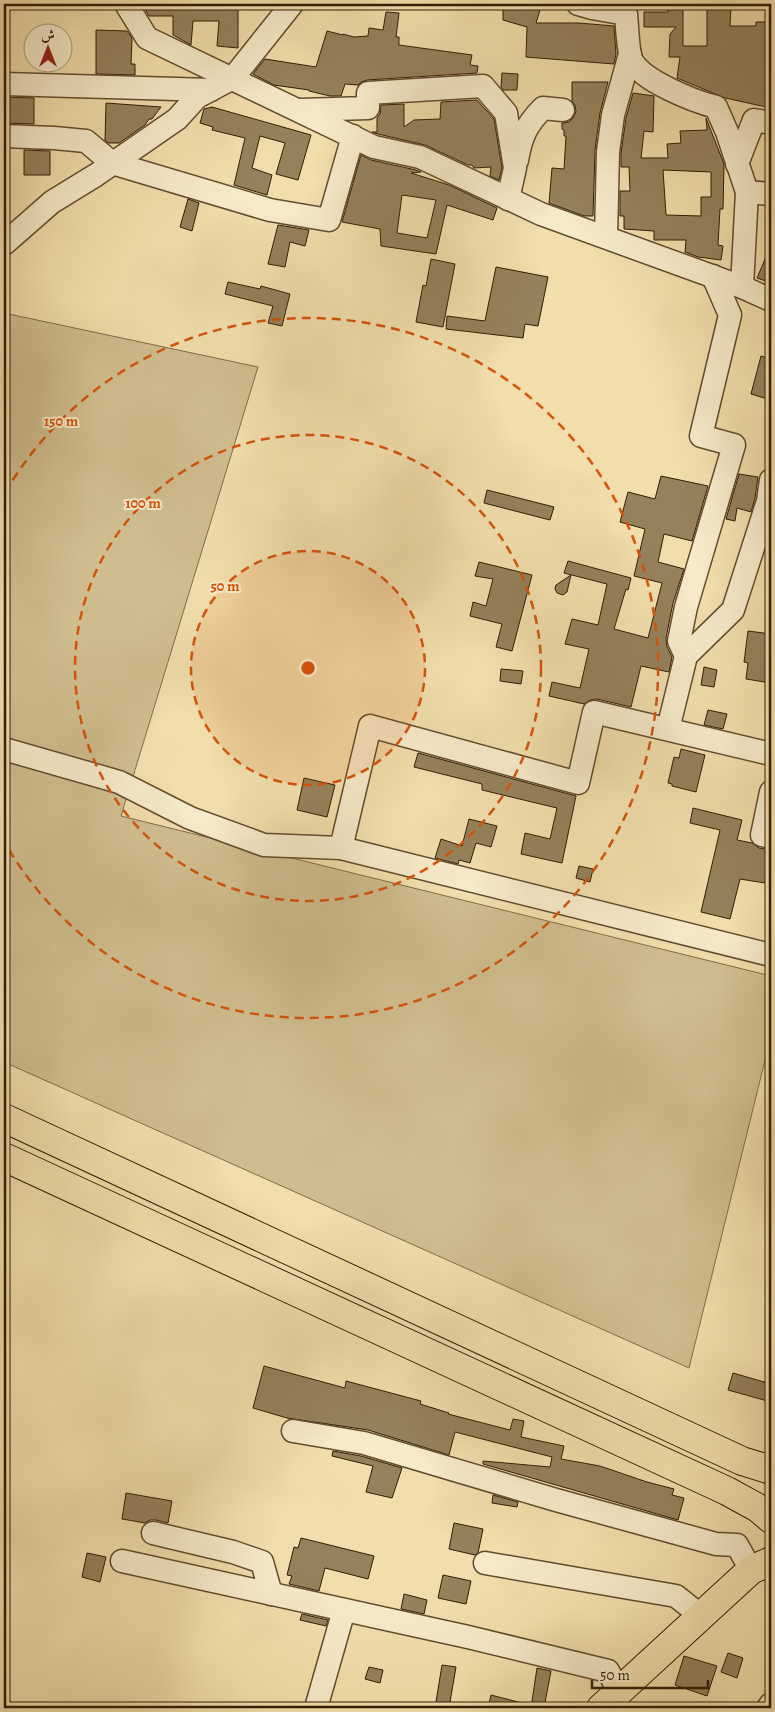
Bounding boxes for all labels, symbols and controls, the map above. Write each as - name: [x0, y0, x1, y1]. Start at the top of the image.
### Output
- north arrow: [22, 22, 72, 72]
- text: ش: [41, 26, 55, 45]
- text: 150 m: [44, 411, 79, 431]
- text: 100 m: [125, 493, 161, 513]
- text: 50 m: [210, 576, 240, 596]
- centre of rings: [299, 659, 317, 677]
- scale bar: [592, 1657, 709, 1689]
- text: 50 m: [600, 1665, 630, 1685]

